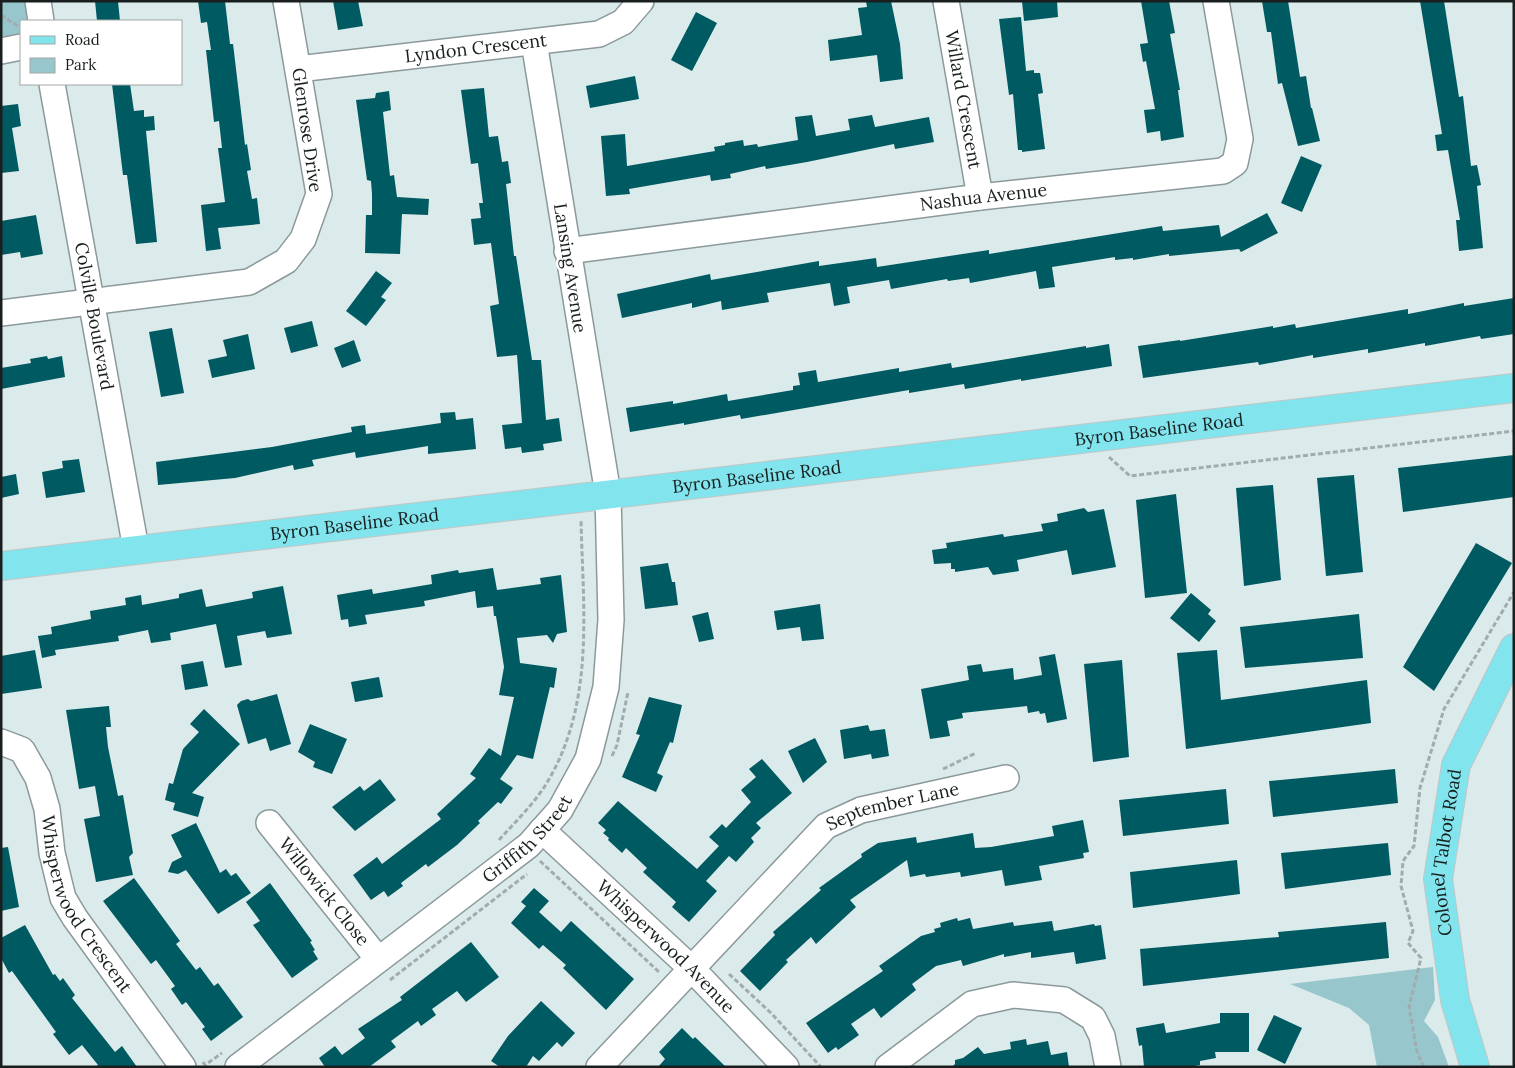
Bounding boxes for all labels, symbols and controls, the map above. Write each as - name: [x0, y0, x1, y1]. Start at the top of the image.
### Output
- legend: [20, 20, 182, 85]
- street label: Lyndon Crescent: [404, 28, 548, 67]
- street label: Willard Crescent: [940, 28, 987, 171]
- text: Road: [65, 30, 100, 49]
- text: Park: [65, 55, 96, 74]
- street label: Glenrose Drive: [287, 66, 328, 194]
- street label: Nashua Avenue: [918, 178, 1049, 216]
- street label: Lansing Avenue: [549, 201, 592, 335]
- street label: Colville Boulevard: [70, 240, 119, 392]
- street label: Byron Baseline Road: [1073, 408, 1245, 451]
- street label: Byron Baseline Road: [671, 455, 843, 498]
- street label: Byron Baseline Road: [269, 503, 441, 545]
- street label: Colonel Talbot Road: [1426, 767, 1466, 938]
- street label: September Lane: [822, 777, 961, 835]
- street label: Griffith Street: [477, 791, 577, 888]
- street label: Whisperwood Crescent: [37, 814, 137, 997]
- street label: Willowick Close: [274, 832, 375, 950]
- street label: Whisperwood Avenue: [592, 875, 740, 1018]

